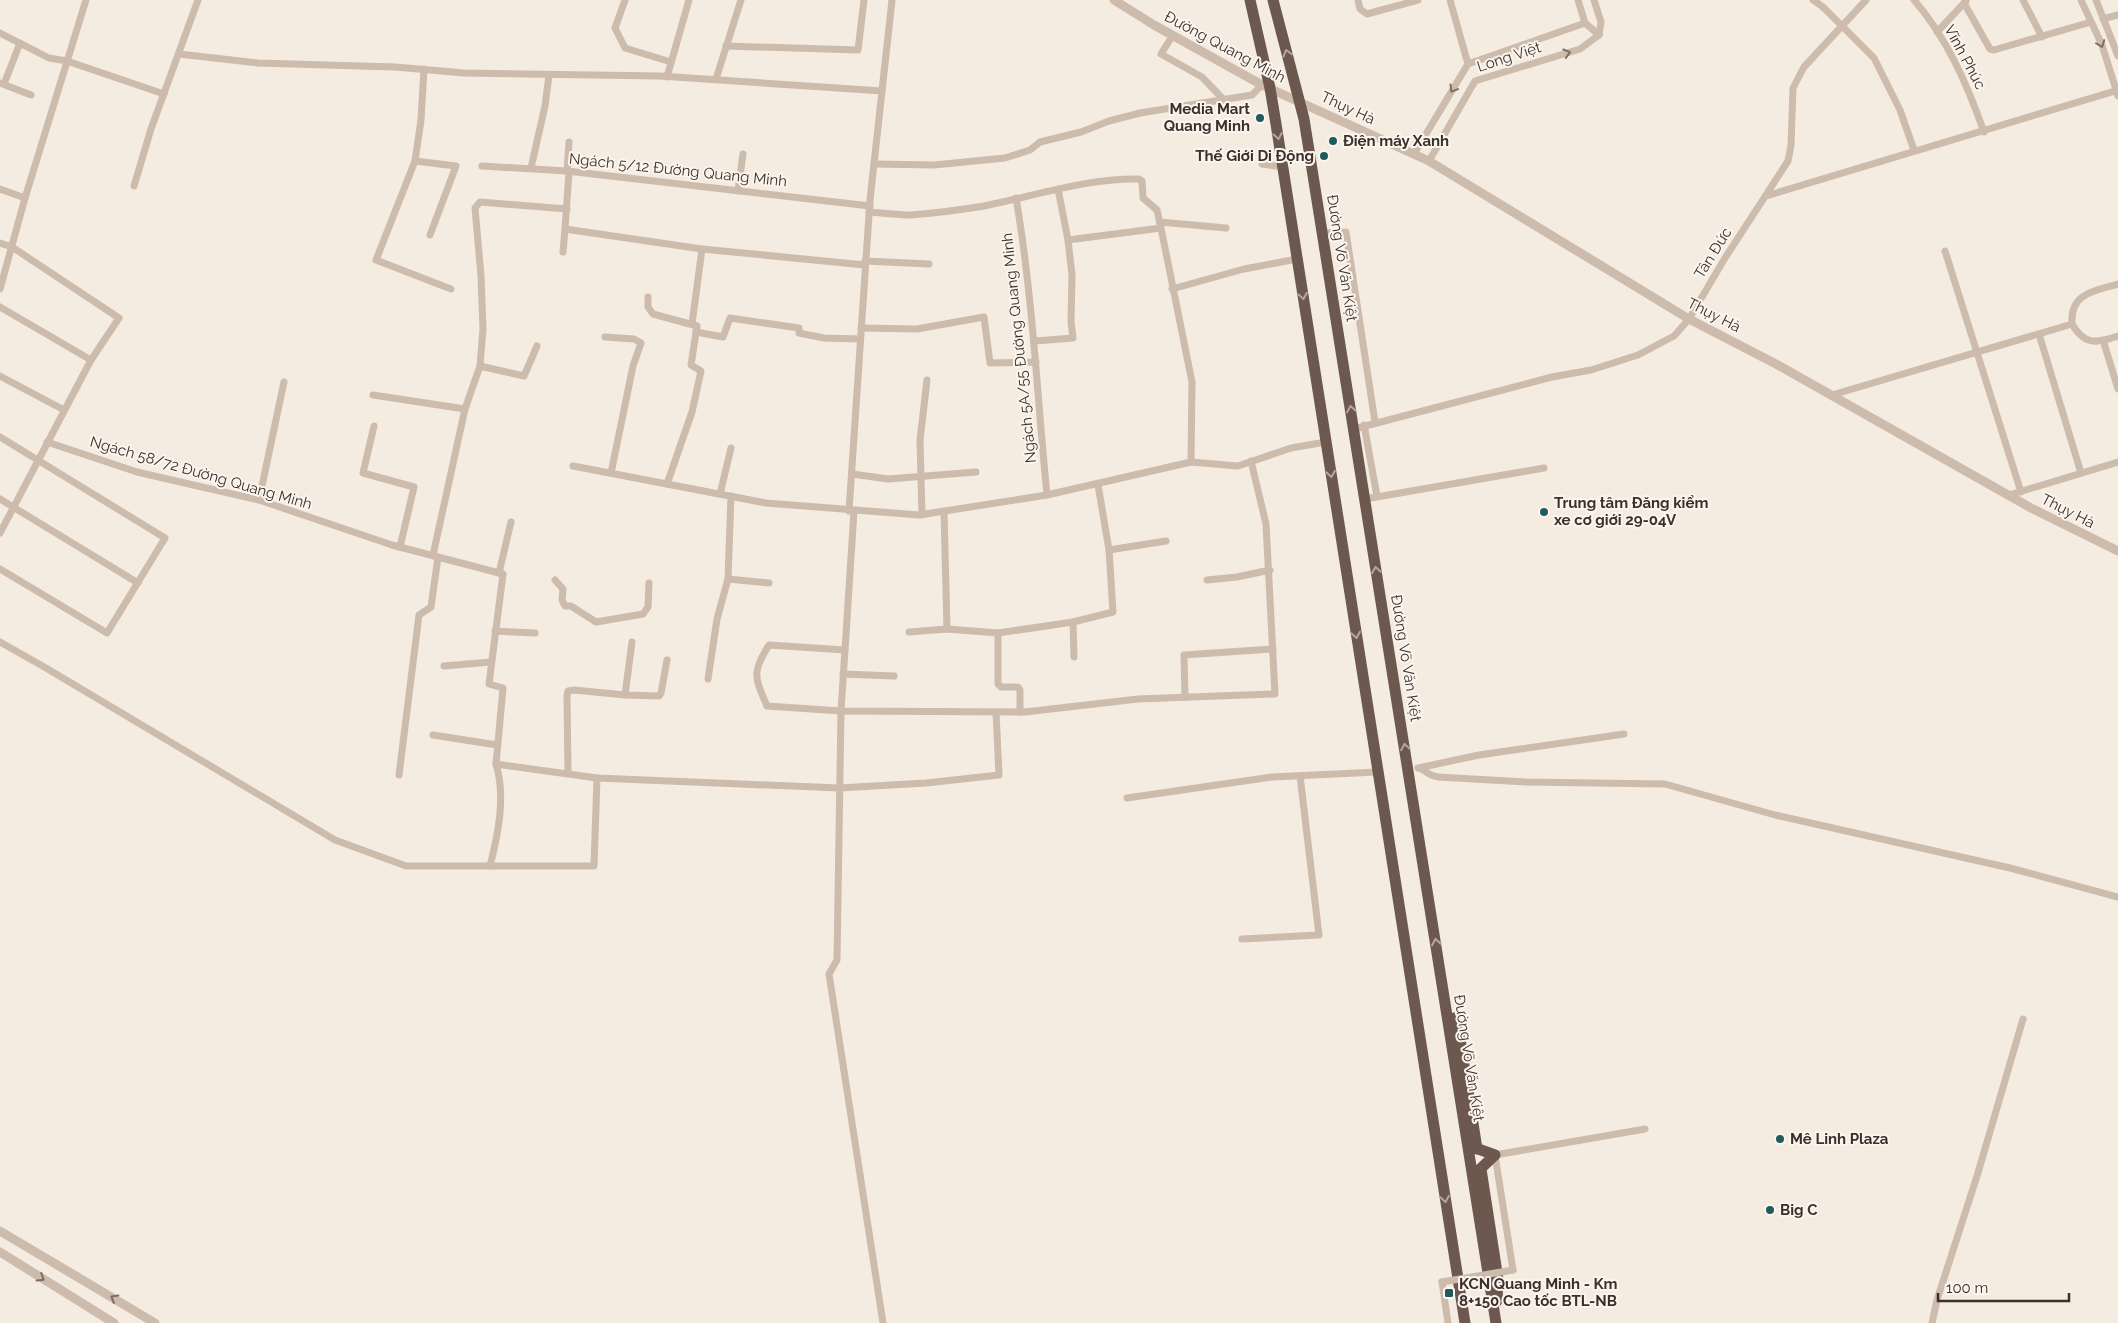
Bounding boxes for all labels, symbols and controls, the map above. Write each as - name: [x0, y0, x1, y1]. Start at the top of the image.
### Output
- street label: Đường Quang Minh: [1161, 7, 1289, 87]
- street label: Vĩnh Phúc: [1940, 22, 1990, 92]
- street label: Long Việt: [1475, 38, 1543, 76]
- one-way arrow: [2095, 40, 2105, 48]
- one-way arrow: [1282, 49, 1293, 58]
- one-way arrow: [1563, 49, 1571, 59]
- one-way arrow: [1449, 84, 1459, 93]
- street label: Thụy Hà: [1318, 88, 1378, 128]
- place label: Media Mart Quang Minh: [1164, 100, 1250, 135]
- marker: Media Mart Quang Minh: [1254, 112, 1266, 124]
- one-way arrow: [1272, 131, 1282, 140]
- place label: Điện máy Xanh: [1343, 132, 1449, 150]
- marker: Điện máy Xanh: [1327, 135, 1339, 147]
- place label: Thế Giới Di Động: [1195, 147, 1314, 165]
- street label: Ngách 5/12 Đường Quang Minh: [568, 150, 788, 190]
- marker: Thế Giới Di Động: [1318, 150, 1330, 162]
- street label: Đường Võ Văn Kiệt: [1323, 193, 1361, 323]
- street label: Tân Đức: [1690, 224, 1736, 282]
- street label: Ngách 5A/55 Đường Quang Minh: [998, 232, 1040, 464]
- one-way arrow: [1297, 293, 1308, 301]
- street label: Thụy Hà: [1684, 294, 1744, 336]
- one-way arrow: [1346, 405, 1356, 413]
- street label: Ngách 58/72 Đường Quang Minh: [88, 433, 314, 513]
- one-way arrow: [1325, 470, 1335, 479]
- street label: Thụy Hà: [2038, 490, 2098, 532]
- place label: Trung tâm Đăng kiểm xe cơ giới 29-04V: [1554, 494, 1708, 529]
- marker: Trung tâm Đăng kiểm xe cơ giới 29-04V: [1538, 506, 1550, 518]
- one-way arrow: [1372, 565, 1382, 574]
- street label: Đường Võ Văn Kiệt: [1387, 593, 1425, 723]
- one-way arrow: [1350, 630, 1360, 639]
- one-way arrow: [1400, 743, 1410, 752]
- one-way arrow: [1431, 938, 1441, 947]
- street label: Đường Võ Văn Kiệt: [1450, 993, 1488, 1123]
- place label: Mê Linh Plaza: [1790, 1130, 1889, 1148]
- marker: Mê Linh Plaza: [1774, 1133, 1786, 1145]
- one-way arrow: [1439, 1196, 1450, 1204]
- place label: Big C: [1780, 1201, 1817, 1219]
- marker: Big C: [1764, 1204, 1776, 1216]
- scale bar: [1938, 1270, 2069, 1302]
- one-way arrow: [36, 1272, 45, 1281]
- place label: KCN Quang Minh - Km 8+150 Cao tốc BTL-NB: [1459, 1275, 1618, 1310]
- text: 100 m: [1946, 1279, 1988, 1297]
- marker: KCN Quang Minh - Km 8+150 Cao tốc BTL-NB: [1443, 1287, 1455, 1299]
- one-way arrow: [110, 1295, 119, 1305]

